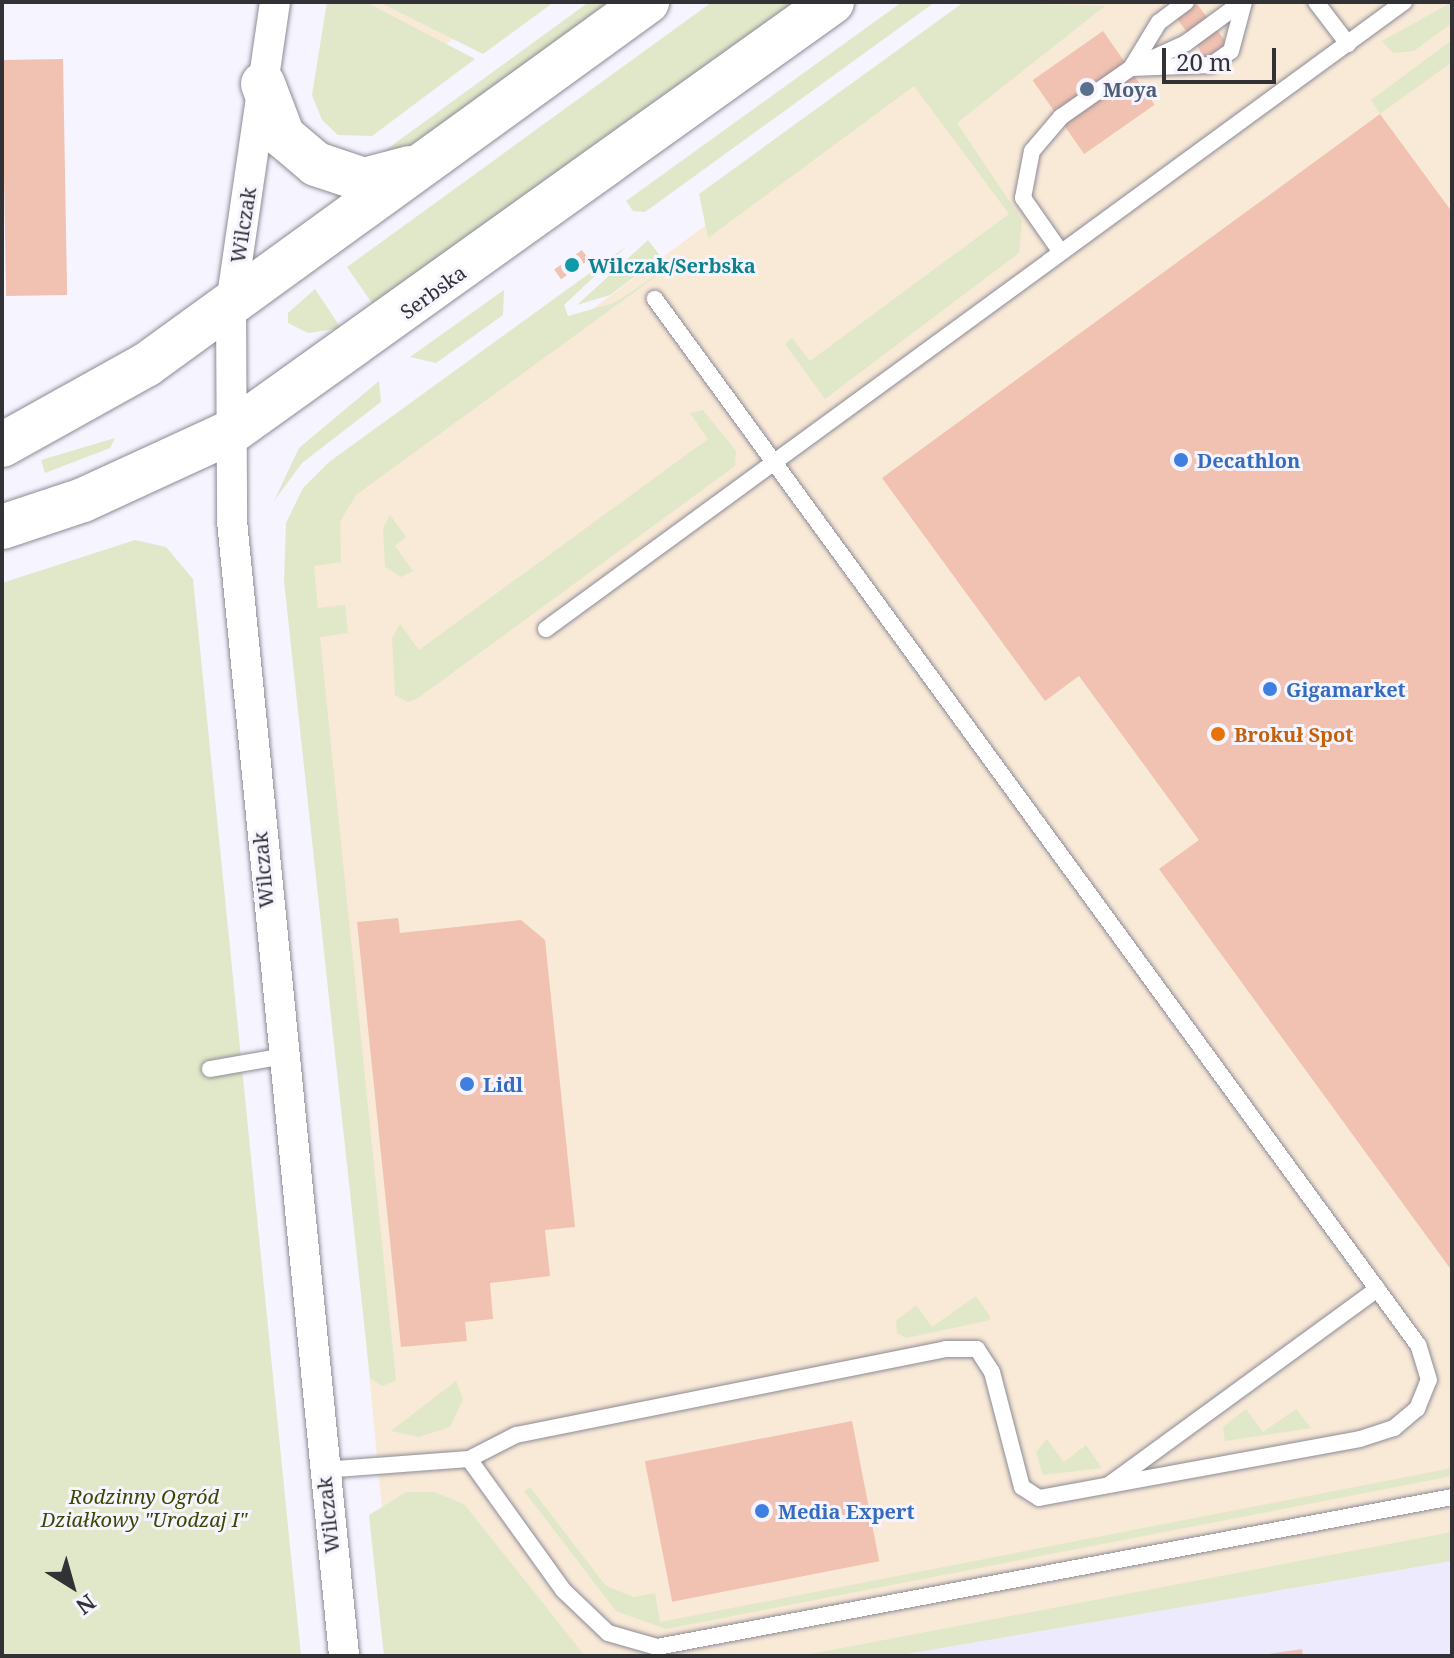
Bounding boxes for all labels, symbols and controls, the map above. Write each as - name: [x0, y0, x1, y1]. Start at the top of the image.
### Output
- scale bar: [1166, 32, 1280, 82]
- text: 20 m: [1176, 45, 1232, 78]
- place label: Moya: [1103, 77, 1157, 101]
- marker: Moya: [1078, 80, 1096, 98]
- street label: Wilczak: [225, 185, 261, 265]
- place label: Wilczak/Serbska: [588, 253, 756, 277]
- marker: Wilczak/Serbska: [563, 256, 581, 274]
- street label: Serbska: [396, 260, 470, 324]
- place label: Decathlon: [1197, 448, 1300, 472]
- marker: Decathlon: [1172, 451, 1190, 469]
- place label: Gigamarket: [1286, 677, 1406, 701]
- marker: Gigamarket: [1261, 680, 1279, 698]
- place label: Brokuł Spot: [1234, 722, 1353, 746]
- marker: Brokuł Spot: [1209, 725, 1227, 743]
- street label: Wilczak: [248, 831, 278, 909]
- place label: Lidl: [483, 1072, 523, 1096]
- marker: Lidl: [458, 1075, 476, 1093]
- street label: Wilczak: [312, 1476, 344, 1554]
- park label: Rodzinny Ogród Działkowy "Urodzaj I": [41, 1484, 247, 1531]
- place label: Media Expert: [778, 1499, 915, 1523]
- marker: Media Expert: [753, 1502, 771, 1520]
- north arrow: [32, 1546, 112, 1626]
- text: N: [70, 1588, 102, 1622]

